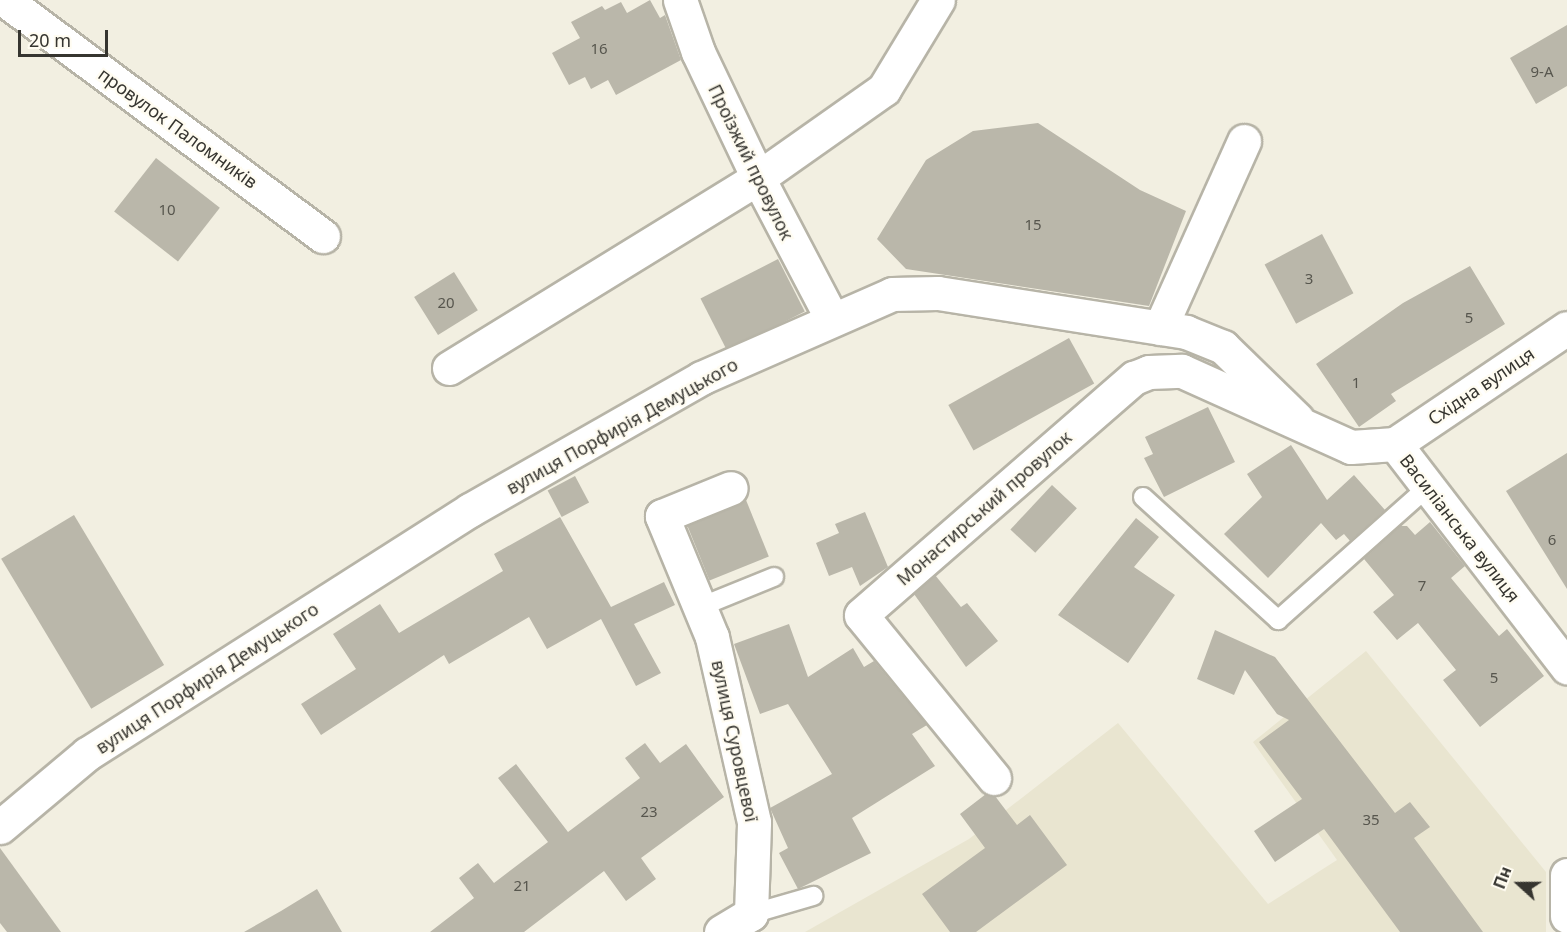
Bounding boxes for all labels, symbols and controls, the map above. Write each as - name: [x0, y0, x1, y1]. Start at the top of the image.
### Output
- scale bar: [21, 18, 111, 56]
- text: 20 m: [29, 28, 71, 52]
- house number: 16: [590, 40, 608, 58]
- street label: провулок Паломників: [94, 63, 262, 193]
- house number: 9-А: [1531, 63, 1553, 81]
- street label: Проїзжий провулок: [704, 81, 798, 243]
- house number: 10: [158, 201, 176, 219]
- house number: 15: [1024, 216, 1042, 234]
- house number: 3: [1305, 270, 1313, 288]
- house number: 20: [437, 294, 455, 312]
- house number: 5: [1465, 309, 1473, 327]
- street label: Східна вулиця: [1424, 343, 1538, 429]
- street label: вулиця Порфирія Демуцького: [503, 353, 741, 499]
- house number: 1: [1352, 374, 1360, 392]
- street label: Монастирський провулок: [892, 426, 1076, 590]
- street label: Василіанська вулиця: [1395, 450, 1525, 606]
- house number: 6: [1548, 531, 1556, 549]
- house number: 7: [1418, 577, 1426, 595]
- street label: вулиця Порфирія Демуцького: [92, 598, 322, 758]
- street label: вулиця Суровцевої: [707, 658, 763, 824]
- house number: 5: [1490, 669, 1498, 687]
- house number: 23: [640, 803, 658, 821]
- house number: 35: [1362, 811, 1380, 829]
- north arrow: [1489, 854, 1549, 914]
- text: Пн: [1488, 863, 1517, 892]
- house number: 21: [513, 877, 531, 895]

